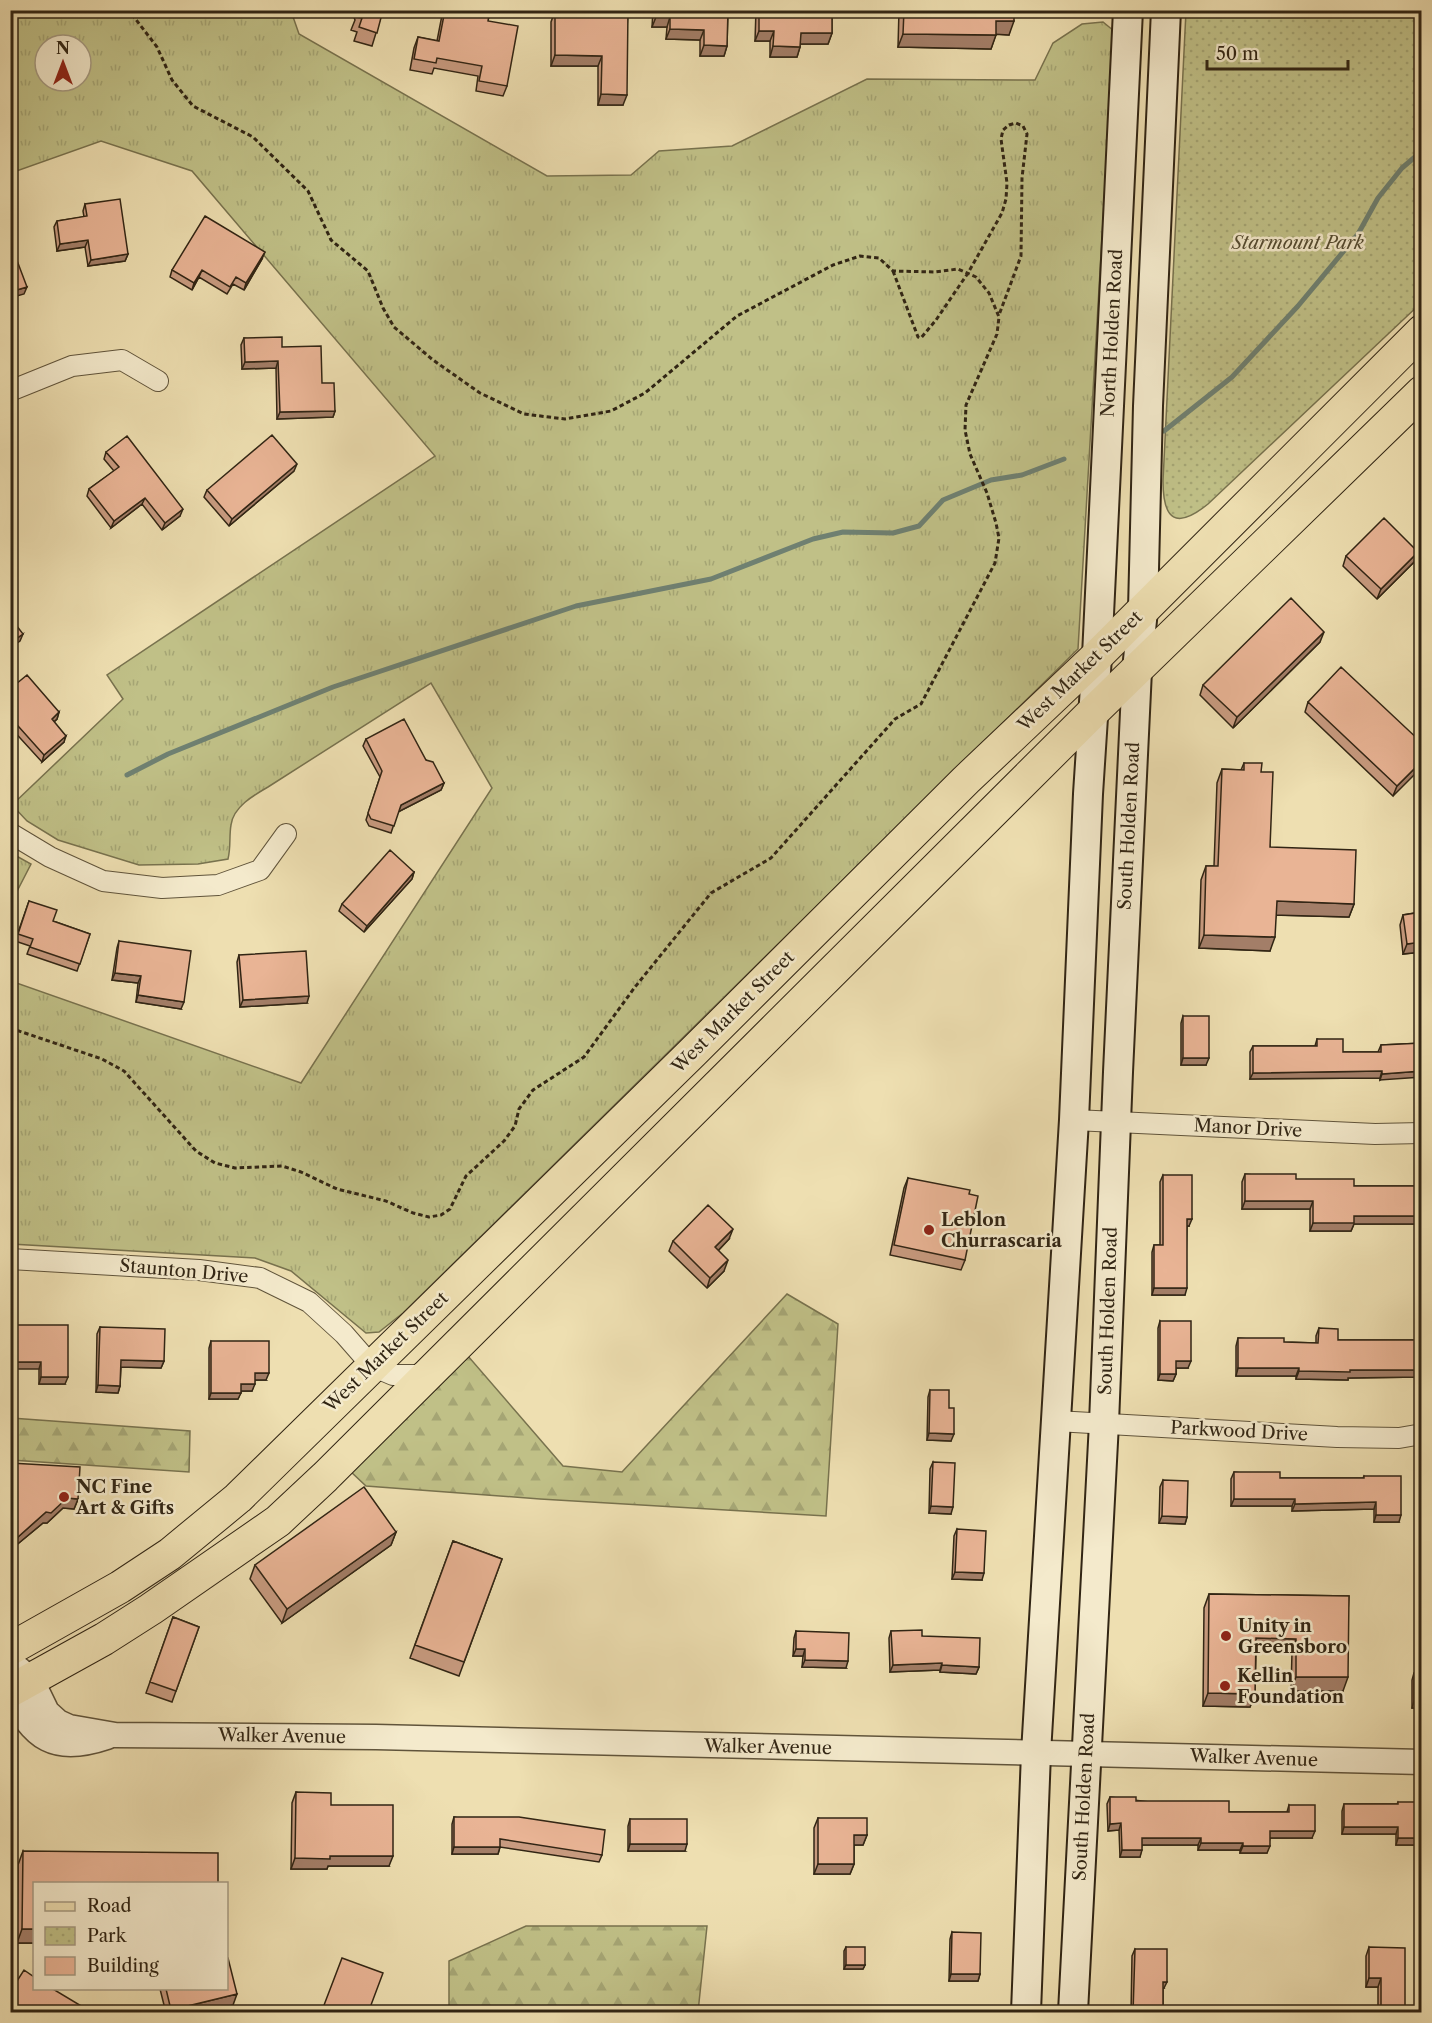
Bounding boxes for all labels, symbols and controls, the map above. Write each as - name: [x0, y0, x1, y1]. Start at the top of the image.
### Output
- north arrow: [33, 33, 93, 93]
- scale bar: [1207, 33, 1348, 71]
- text: N: [56, 38, 70, 58]
- text: 50 m: [1216, 43, 1259, 65]
- park label: Starmount Park: [1231, 232, 1365, 254]
- street label: North Holden Road: [1097, 248, 1127, 418]
- street label: West Market Street: [1013, 606, 1147, 737]
- street label: South Holden Road: [1114, 741, 1144, 911]
- street label: West Market Street: [666, 946, 799, 1079]
- street label: Manor Drive: [1193, 1114, 1303, 1142]
- place label: Leblon Churrascaria: [941, 1209, 1062, 1252]
- marker: Leblon Churrascaria: [922, 1223, 936, 1237]
- street label: South Holden Road: [1094, 1226, 1122, 1396]
- street label: Staunton Drive: [119, 1254, 249, 1288]
- street label: West Market Street: [319, 1287, 453, 1418]
- street label: Parkwood Drive: [1170, 1416, 1308, 1446]
- place label: NC Fine Art & Gifts: [75, 1476, 174, 1519]
- marker: NC Fine Art & Gifts: [57, 1490, 71, 1504]
- place label: Unity in Greensboro: [1238, 1615, 1347, 1658]
- marker: Unity in Greensboro: [1219, 1629, 1233, 1643]
- place label: Kellin Foundation: [1237, 1665, 1345, 1708]
- marker: Kellin Foundation: [1218, 1679, 1232, 1693]
- street label: South Holden Road: [1069, 1712, 1099, 1882]
- street label: Walker Avenue: [217, 1724, 346, 1748]
- street label: Walker Avenue: [703, 1735, 832, 1759]
- street label: Walker Avenue: [1189, 1745, 1318, 1771]
- legend: [33, 1882, 228, 1990]
- text: Road: [87, 1895, 132, 1917]
- text: Park: [87, 1925, 128, 1947]
- text: Building: [87, 1955, 159, 1977]

